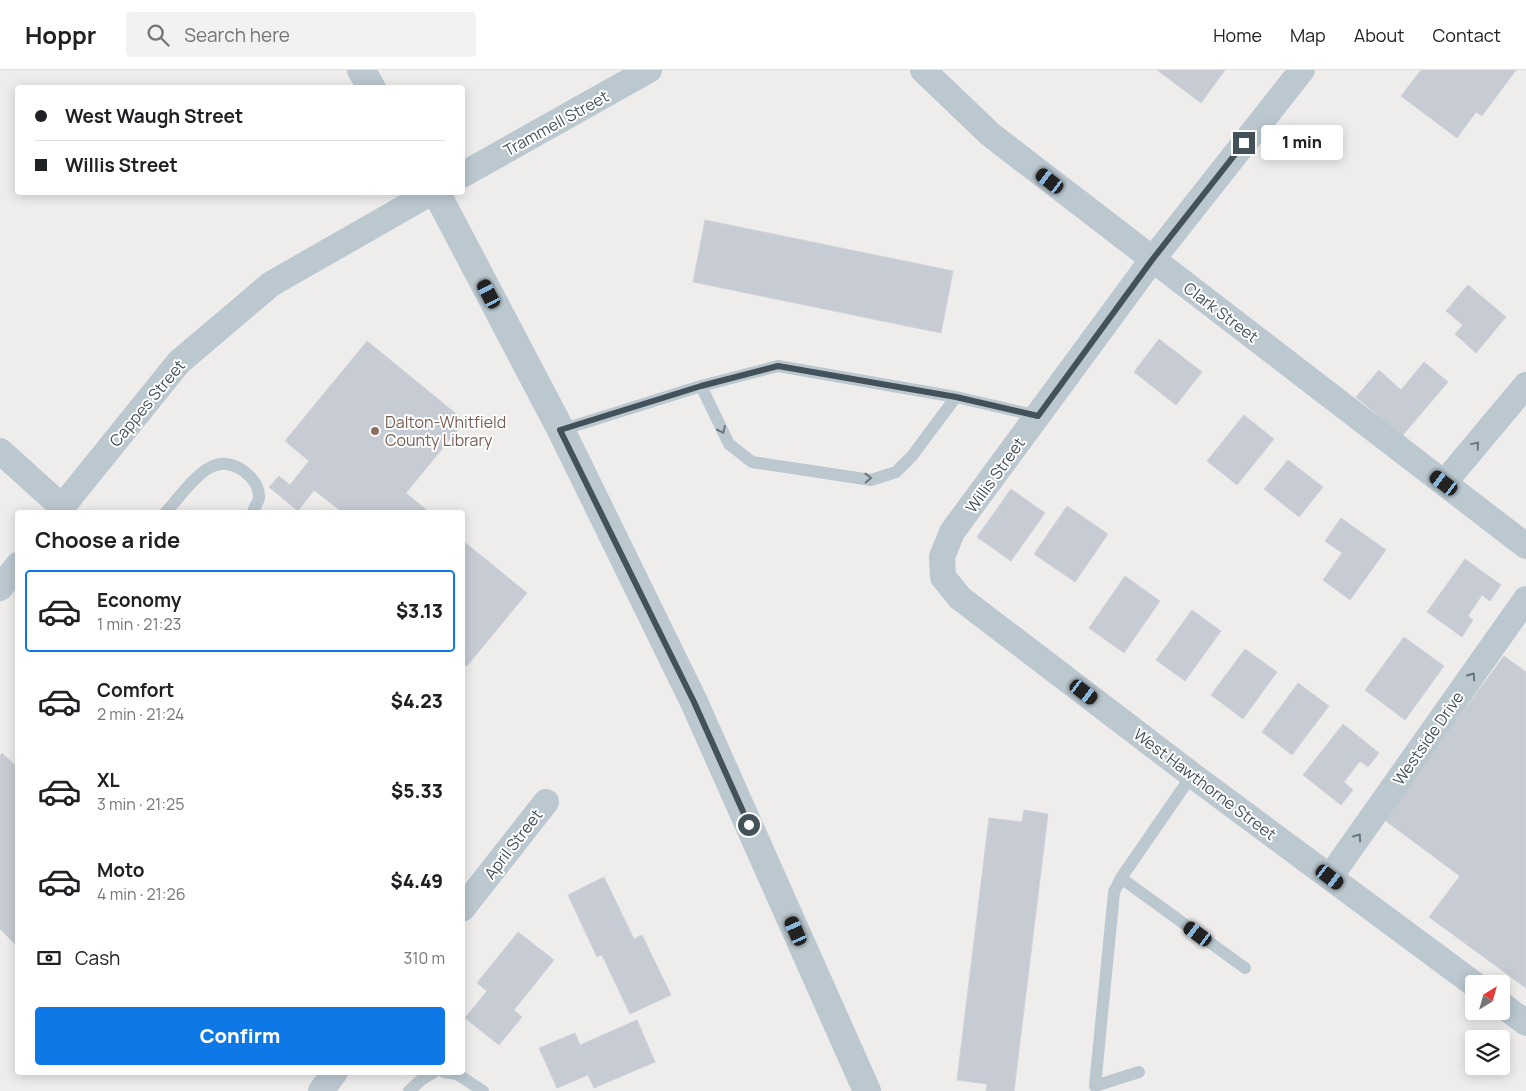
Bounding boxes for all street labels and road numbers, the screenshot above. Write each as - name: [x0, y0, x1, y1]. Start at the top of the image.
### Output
- street label: Trammell Street: [499, 85, 613, 161]
- street label: Clark Street: [1179, 277, 1263, 347]
- street label: Cappes Street: [104, 355, 190, 451]
- street label: Willis Street: [960, 433, 1030, 517]
- street label: Westside Drive: [1388, 687, 1468, 789]
- street label: West Hawthorne Street: [1129, 723, 1281, 845]
- street label: April Street: [479, 805, 547, 883]

